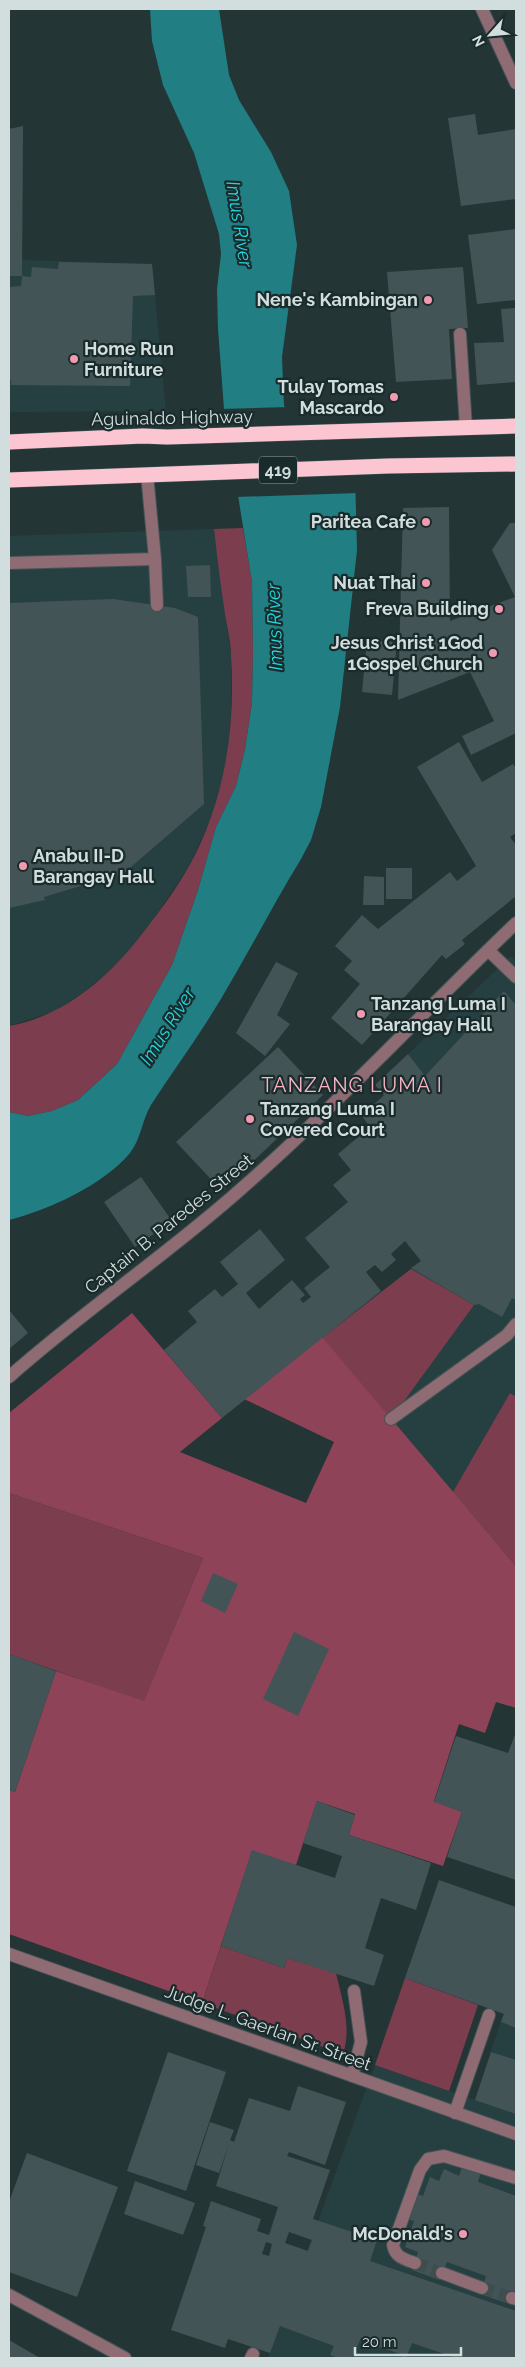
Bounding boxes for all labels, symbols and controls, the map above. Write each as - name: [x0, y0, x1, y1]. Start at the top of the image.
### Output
- north arrow: [465, 10, 515, 60]
- text: N: [469, 33, 488, 49]
- water label: Imus River: [222, 179, 258, 270]
- place label: Nene's Kambingan: [256, 289, 418, 310]
- marker: Nene's Kambingan: [422, 294, 434, 306]
- place label: Home Run Furniture: [84, 338, 174, 380]
- marker: Home Run Furniture: [68, 353, 80, 365]
- place label: Tulay Tomas Mascardo: [278, 376, 384, 418]
- marker: Tulay Tomas Mascardo: [388, 391, 400, 403]
- street label: Aguinaldo Highway: [91, 406, 253, 429]
- road number: 419: [259, 456, 297, 484]
- place label: Paritea Cafe: [311, 511, 416, 532]
- marker: Paritea Cafe: [420, 516, 432, 528]
- place label: Nuat Thai: [333, 572, 416, 593]
- marker: Nuat Thai: [420, 577, 432, 589]
- water label: Imus River: [261, 581, 287, 671]
- place label: Freva Building: [365, 598, 489, 619]
- marker: Freva Building: [493, 603, 505, 615]
- place label: Jesus Christ 1God 1Gospel Church: [331, 632, 483, 674]
- marker: Jesus Christ 1God 1Gospel Church: [487, 647, 499, 659]
- place label: Anabu II-D Barangay Hall: [33, 845, 154, 887]
- marker: Anabu II-D Barangay Hall: [17, 860, 29, 872]
- water label: Imus River: [134, 982, 200, 1069]
- place label: Tanzang Luma I Barangay Hall: [371, 993, 506, 1035]
- marker: Tanzang Luma I Barangay Hall: [355, 1008, 367, 1020]
- district label: TANZANG LUMA I: [261, 1073, 443, 1097]
- place label: Tanzang Luma I Covered Court: [260, 1098, 395, 1140]
- marker: Tanzang Luma I Covered Court: [244, 1113, 256, 1125]
- street label: Captain B. Paredes Street: [80, 1149, 257, 1298]
- street label: Judge L. Gaerlan Sr. Street: [162, 1980, 374, 2075]
- place label: McDonald's: [352, 2223, 453, 2244]
- marker: McDonald's: [457, 2228, 469, 2240]
- scale bar: [355, 2324, 461, 2356]
- text: 20 m: [362, 2333, 397, 2351]

